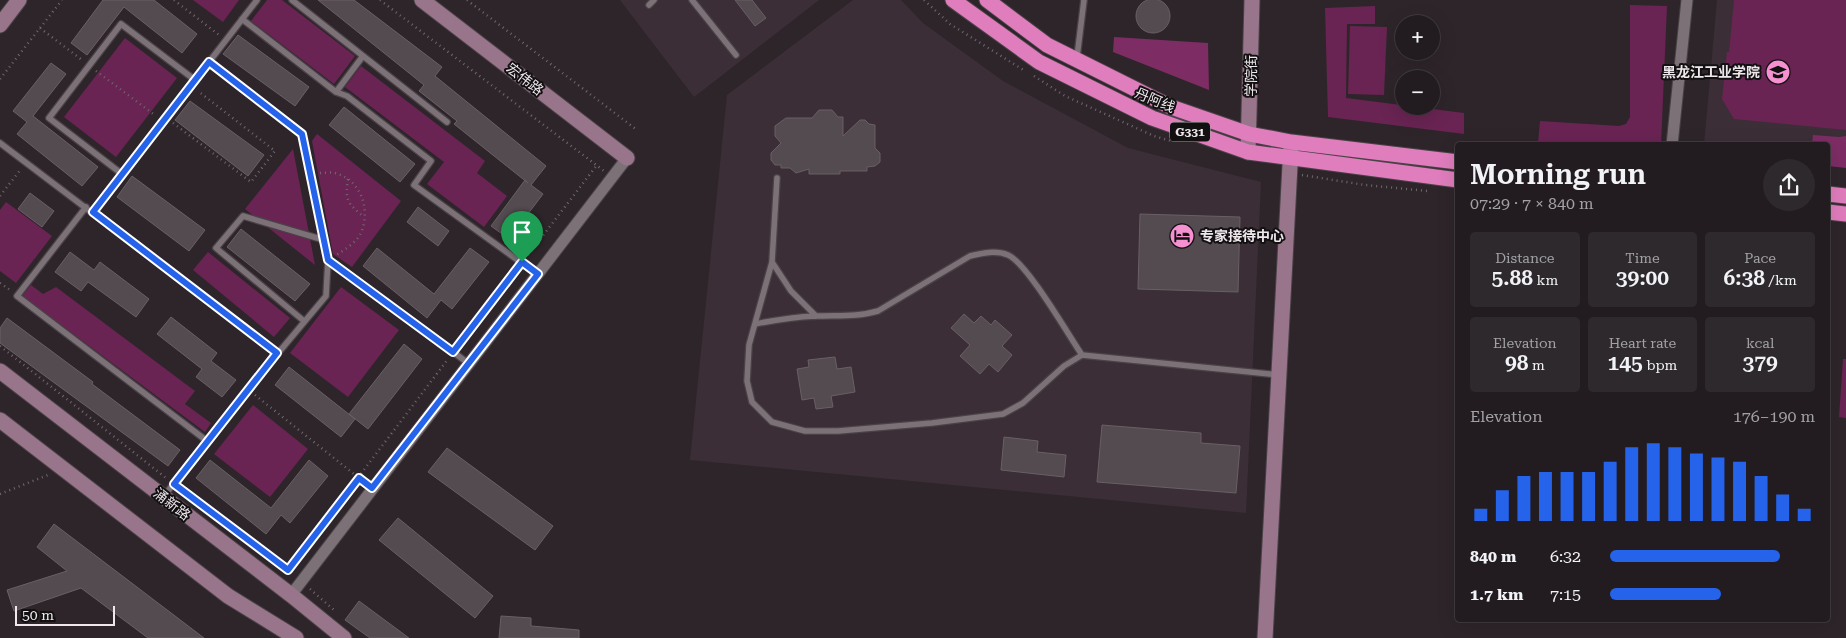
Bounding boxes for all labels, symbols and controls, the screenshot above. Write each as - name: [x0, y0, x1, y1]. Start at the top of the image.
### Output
- map controls: [1395, 15, 1440, 115]
- button: +: [1395, 15, 1440, 60]
- street label: 学院街: [1243, 55, 1259, 97]
- school or university icon: 黑龙江工业学院: [1765, 59, 1791, 85]
- street label: 宏伟路: [504, 60, 546, 98]
- place label: 黑龙江工业学院: [1662, 64, 1760, 80]
- button: −: [1395, 70, 1440, 115]
- street label: 丹阿线: [1133, 84, 1177, 116]
- road number: G331: [1170, 122, 1210, 142]
- text: Morning run: [1470, 158, 1646, 191]
- button: share: [1763, 159, 1815, 211]
- text: 07:29 · 7 × 840 m: [1470, 194, 1594, 213]
- pin: [501, 211, 543, 262]
- icon: arrive: [508, 218, 536, 246]
- hotel icon: 专家接待中心: [1169, 223, 1195, 249]
- place label: 专家接待中心: [1200, 228, 1284, 244]
- text: Distance: [1495, 250, 1554, 266]
- text: Time: [1625, 250, 1660, 266]
- text: Pace: [1744, 250, 1776, 266]
- text: 5.88: [1491, 266, 1533, 290]
- text: 39:00: [1616, 266, 1669, 290]
- text: 6:38: [1724, 266, 1765, 290]
- text: km: [1533, 272, 1558, 288]
- text: /km: [1765, 272, 1797, 288]
- text: Elevation: [1493, 335, 1557, 351]
- text: Heart rate: [1609, 335, 1676, 351]
- text: kcal: [1746, 335, 1774, 351]
- text: 98: [1505, 351, 1528, 375]
- text: 145: [1608, 351, 1643, 375]
- text: 379: [1743, 351, 1778, 375]
- text: m: [1528, 357, 1545, 373]
- text: bpm: [1643, 357, 1677, 373]
- text: Elevation: [1470, 407, 1543, 426]
- text: 176–190 m: [1733, 407, 1815, 426]
- street label: 涌新路: [151, 485, 193, 523]
- text: 840 m: [1470, 547, 1516, 566]
- text: 6:32: [1550, 547, 1581, 566]
- text: 1.7 km: [1470, 585, 1523, 604]
- text: 7:15: [1550, 585, 1581, 604]
- scale bar: [15, 603, 115, 626]
- text: 50 m: [22, 607, 54, 623]

